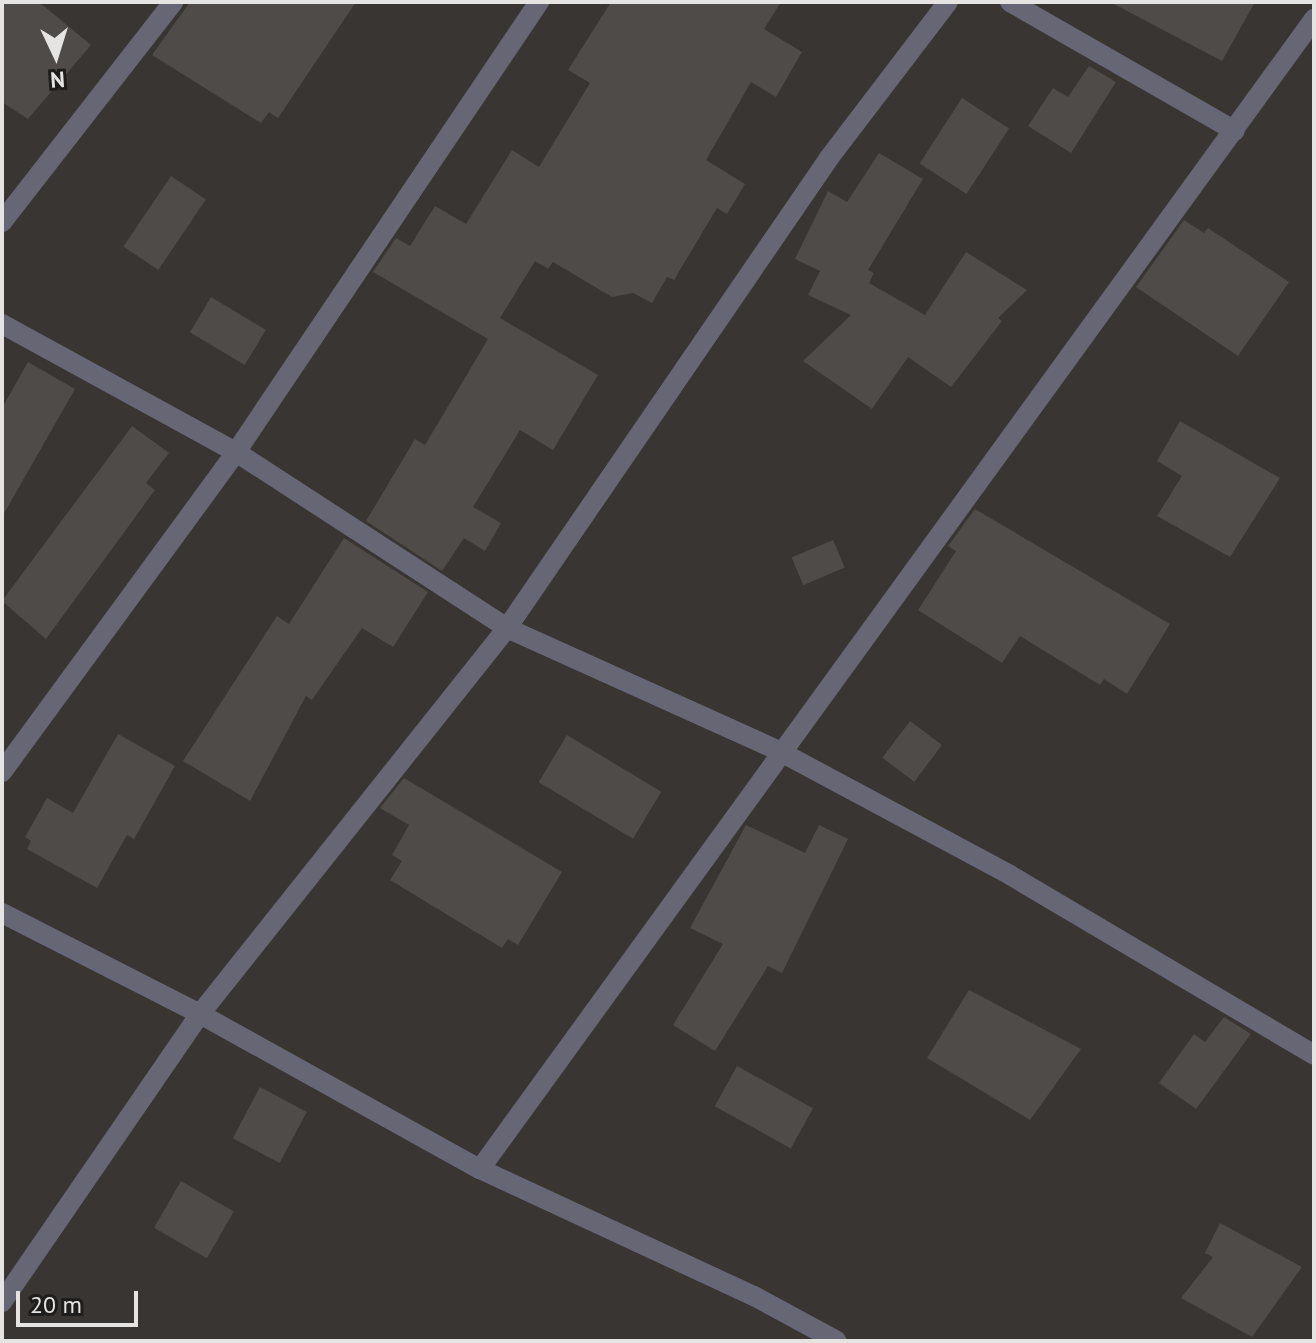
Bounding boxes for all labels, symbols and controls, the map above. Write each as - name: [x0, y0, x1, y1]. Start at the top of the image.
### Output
- north arrow: [16, 16, 96, 96]
- text: N: [49, 65, 66, 94]
- scale bar: [20, 1275, 142, 1325]
- text: 20 m: [30, 1289, 82, 1320]

